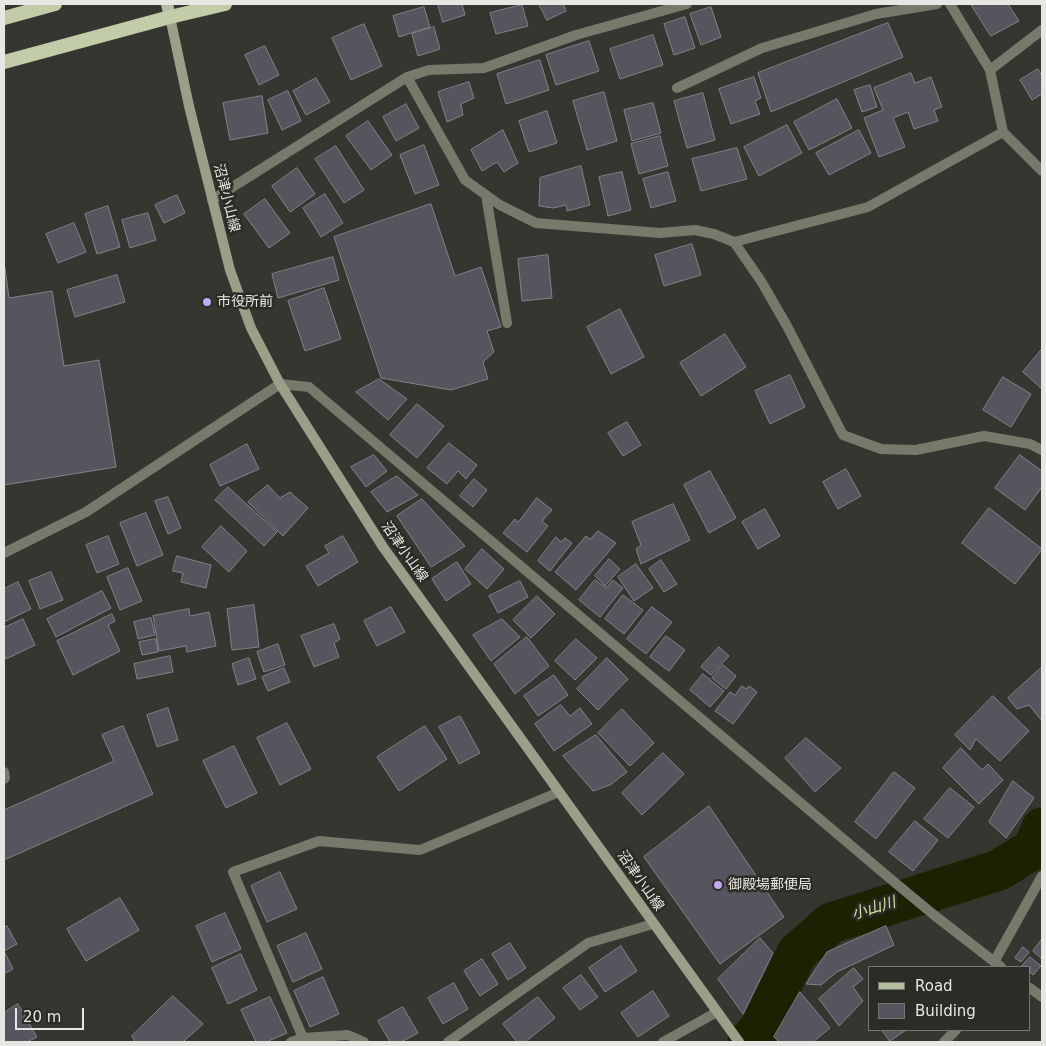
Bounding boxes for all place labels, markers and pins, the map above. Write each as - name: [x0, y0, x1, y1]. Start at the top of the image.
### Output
- place label: 市役所前: [217, 294, 273, 310]
- marker: 市役所前: [201, 296, 213, 308]
- place label: 御殿場郵便局: [728, 877, 812, 893]
- marker: 御殿場郵便局: [712, 879, 724, 891]

